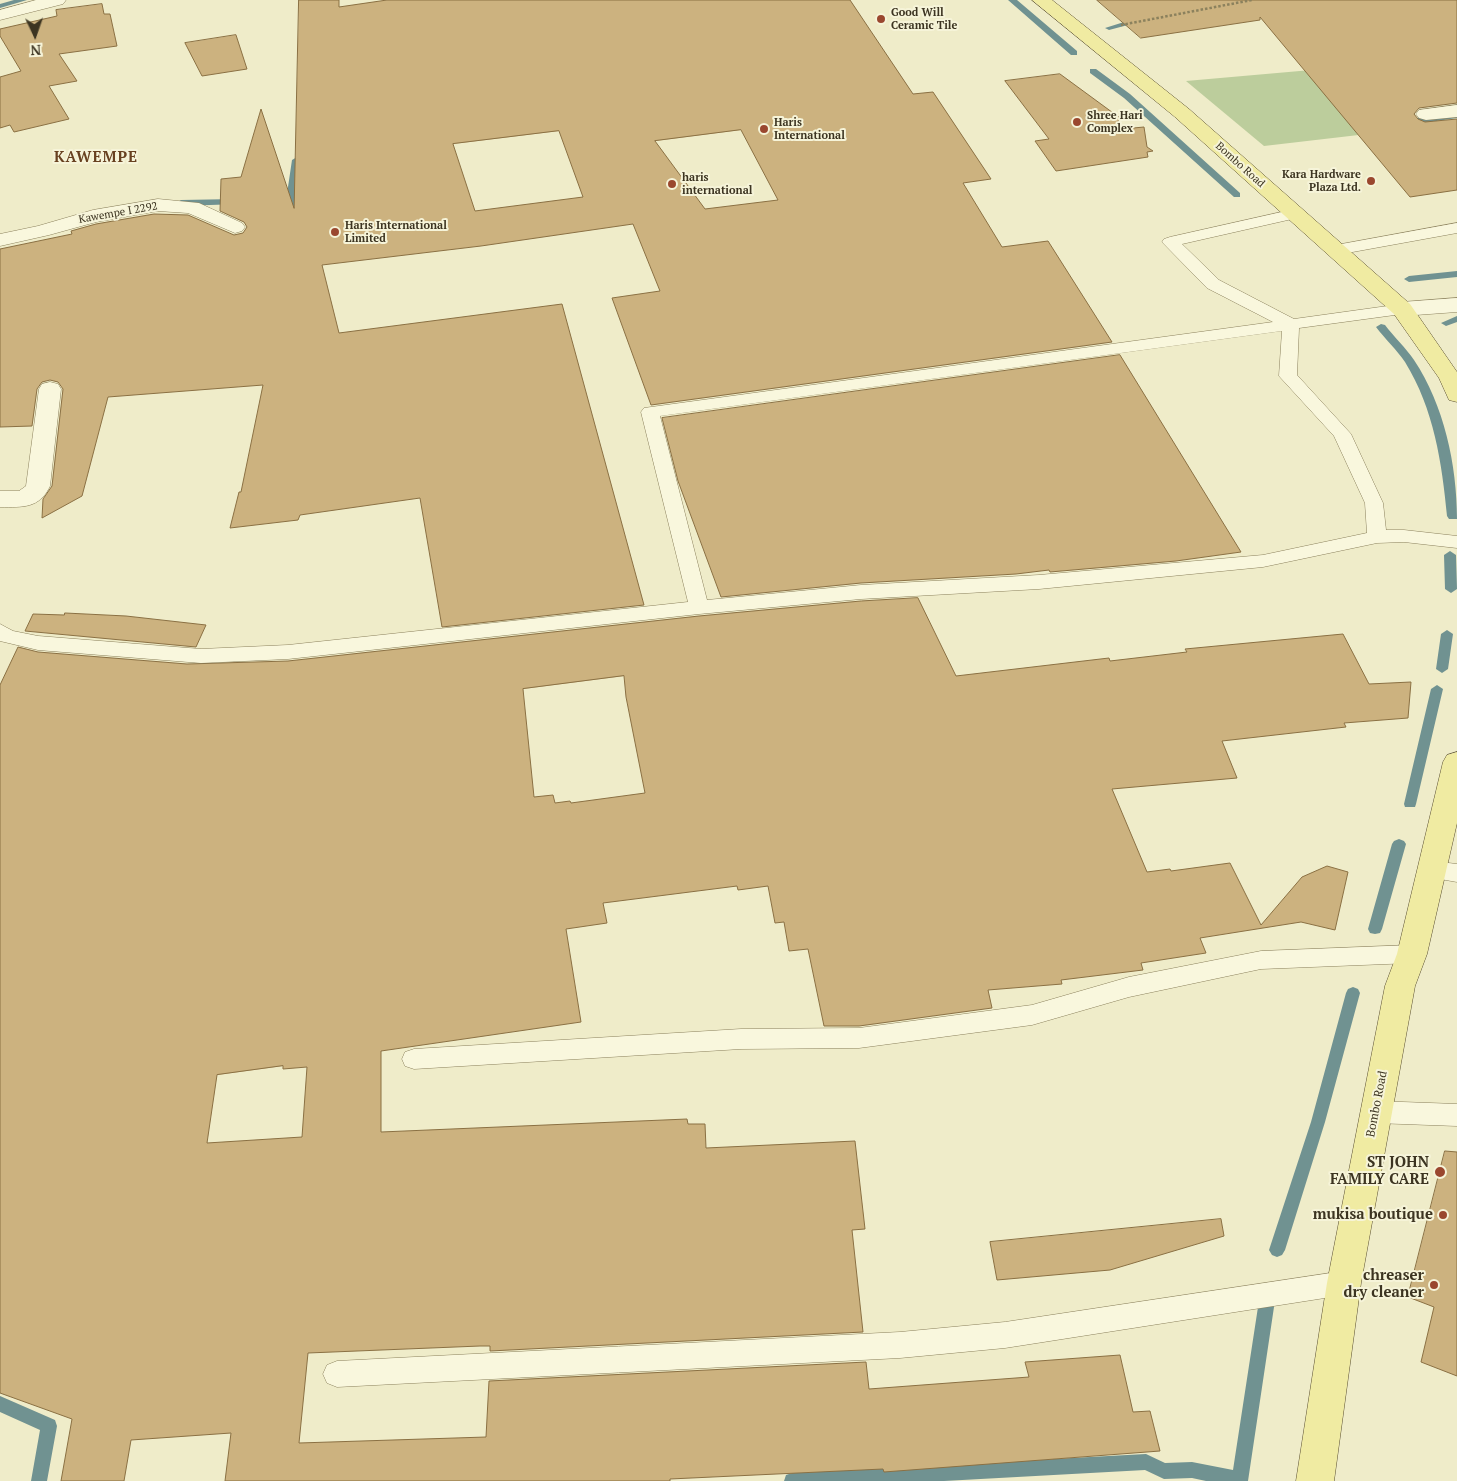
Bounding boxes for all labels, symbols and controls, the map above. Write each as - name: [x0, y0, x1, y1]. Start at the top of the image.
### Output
- place label: Good Will Ceramic Tile: [891, 6, 957, 32]
- north arrow: [10, 10, 60, 60]
- marker: Good Will Ceramic Tile: [875, 13, 887, 25]
- text: N: [30, 41, 42, 60]
- place label: Shree Hari Complex: [1087, 109, 1143, 135]
- place label: Haris International: [774, 116, 845, 142]
- marker: Shree Hari Complex: [1071, 116, 1083, 128]
- marker: Haris International: [758, 123, 770, 135]
- street label: Bombo Road: [1213, 139, 1267, 191]
- district label: KAWEMPE: [53, 149, 139, 167]
- place label: Kara Hardware Plaza Ltd.: [1282, 168, 1361, 194]
- place label: haris international: [682, 171, 752, 197]
- marker: Kara Hardware Plaza Ltd.: [1365, 175, 1377, 187]
- marker: haris international: [666, 178, 678, 190]
- street label: Kawempe I 2292: [77, 200, 159, 226]
- place label: Haris International Limited: [345, 219, 447, 245]
- marker: Haris International Limited: [329, 226, 341, 238]
- street label: Bombo Road: [1364, 1070, 1390, 1138]
- place label: ST JOHN FAMILY CARE: [1330, 1154, 1429, 1189]
- marker: ST JOHN FAMILY CARE: [1433, 1165, 1447, 1179]
- place label: mukisa boutique: [1313, 1206, 1433, 1224]
- marker: mukisa boutique: [1437, 1209, 1449, 1221]
- place label: chreaser dry cleaner: [1344, 1267, 1424, 1302]
- marker: chreaser dry cleaner: [1428, 1279, 1440, 1291]

